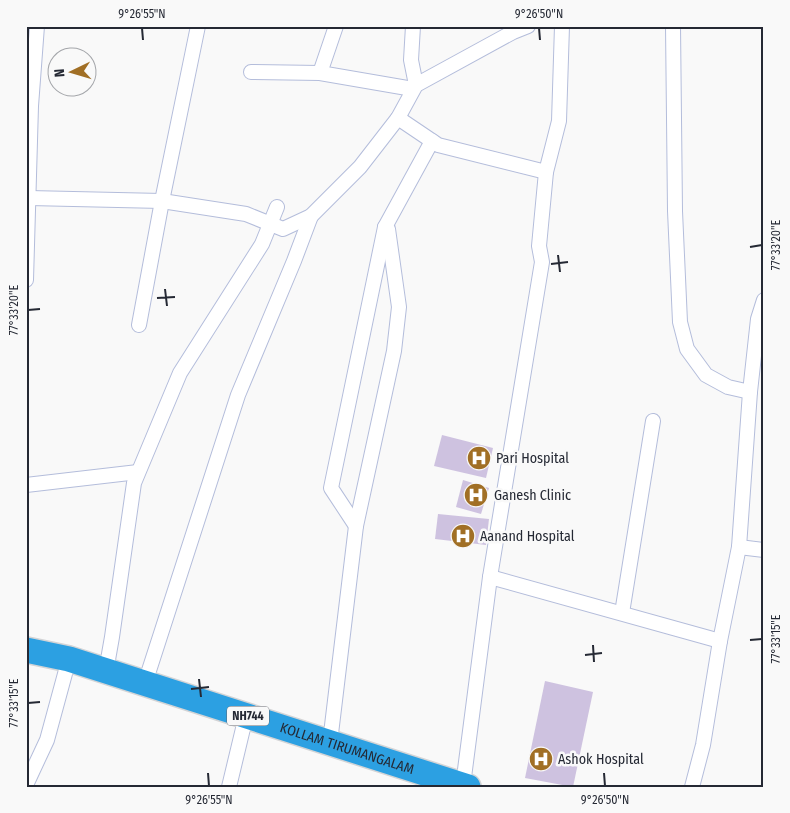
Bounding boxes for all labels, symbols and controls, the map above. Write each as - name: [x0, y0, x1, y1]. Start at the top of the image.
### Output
- text: 9°26'55"N: [118, 7, 166, 21]
- text: 9°26'50"N: [515, 7, 563, 21]
- north arrow: [48, 48, 98, 98]
- text: N: [51, 68, 68, 78]
- text: 77°33'20"E: [769, 219, 783, 270]
- text: 77°33'20"E: [7, 284, 21, 335]
- hospital icon: Pari Hospital: [466, 445, 492, 471]
- place label: Pari Hospital: [496, 450, 569, 467]
- hospital icon: Ganesh Clinic: [463, 482, 489, 508]
- place label: Ganesh Clinic: [494, 487, 571, 504]
- hospital icon: Aanand Hospital: [450, 523, 476, 549]
- place label: Aanand Hospital: [480, 528, 575, 545]
- text: 77°33'15"E: [769, 614, 783, 663]
- text: 77°33'15"E: [7, 678, 21, 727]
- road number: NH744: [227, 706, 269, 726]
- street label: KOLLAM TIRUMANGALAM: [278, 719, 416, 778]
- hospital icon: Ashok Hospital: [528, 746, 554, 772]
- place label: Ashok Hospital: [558, 751, 644, 768]
- text: 9°26'55"N: [185, 793, 233, 807]
- text: 9°26'50"N: [581, 793, 629, 807]

